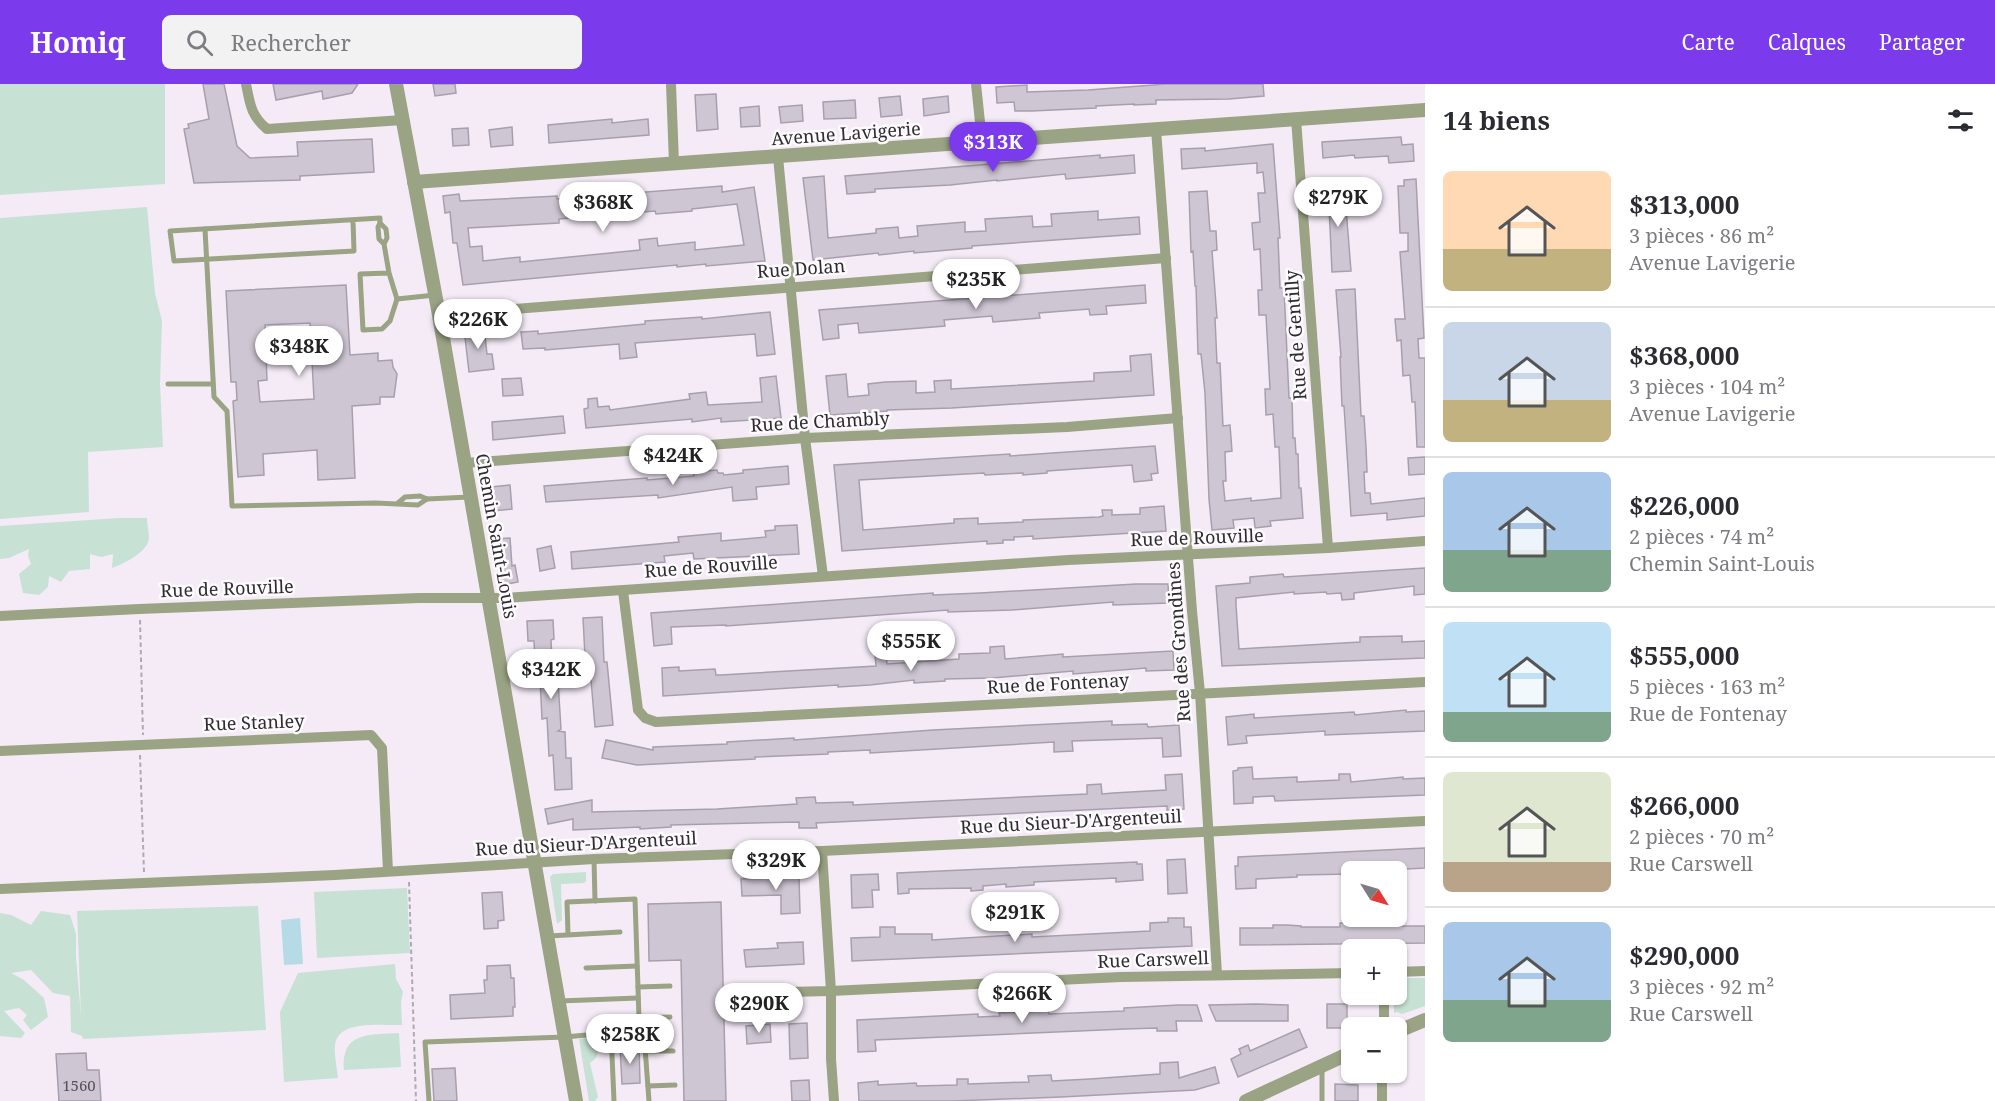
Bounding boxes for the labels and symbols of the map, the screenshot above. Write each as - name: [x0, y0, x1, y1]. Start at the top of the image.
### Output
- street label: Avenue Lavigerie: [770, 116, 921, 150]
- pin: $313K: [951, 122, 1035, 173]
- pin: $279K: [1296, 177, 1380, 228]
- pin: $368K: [561, 182, 645, 233]
- street label: Rue Dolan: [756, 253, 846, 283]
- pin: $235K: [934, 259, 1018, 310]
- street label: Rue de Gentilly: [1278, 268, 1312, 401]
- pin: $226K: [436, 299, 520, 350]
- pin: $348K: [257, 326, 341, 377]
- street label: Rue de Chambly: [750, 405, 891, 437]
- pin: $424K: [631, 435, 715, 486]
- street label: Chemin Saint-Louis: [471, 451, 523, 620]
- street label: Rue de Rouville: [1130, 523, 1264, 551]
- street label: Rue de Rouville: [643, 549, 778, 583]
- street label: Rue des Grondines: [1160, 561, 1196, 723]
- street label: Rue de Rouville: [160, 574, 294, 602]
- pin: $555K: [869, 621, 953, 672]
- pin: $342K: [509, 649, 593, 700]
- street label: Rue de Fontenay: [986, 667, 1130, 699]
- street label: Rue Stanley: [203, 708, 306, 736]
- street label: Rue du Sieur-D'Argenteuil: [960, 803, 1183, 839]
- street label: Rue du Sieur-D'Argenteuil: [475, 825, 698, 861]
- pin: $329K: [734, 840, 818, 891]
- north arrow: [1341, 861, 1407, 927]
- pin: $291K: [973, 892, 1057, 943]
- street label: Rue Carswell: [1097, 945, 1210, 973]
- pin: $266K: [980, 973, 1064, 1024]
- pin: $290K: [717, 983, 801, 1034]
- pin: $258K: [588, 1014, 672, 1065]
- house number: 1560: [62, 1075, 96, 1095]

